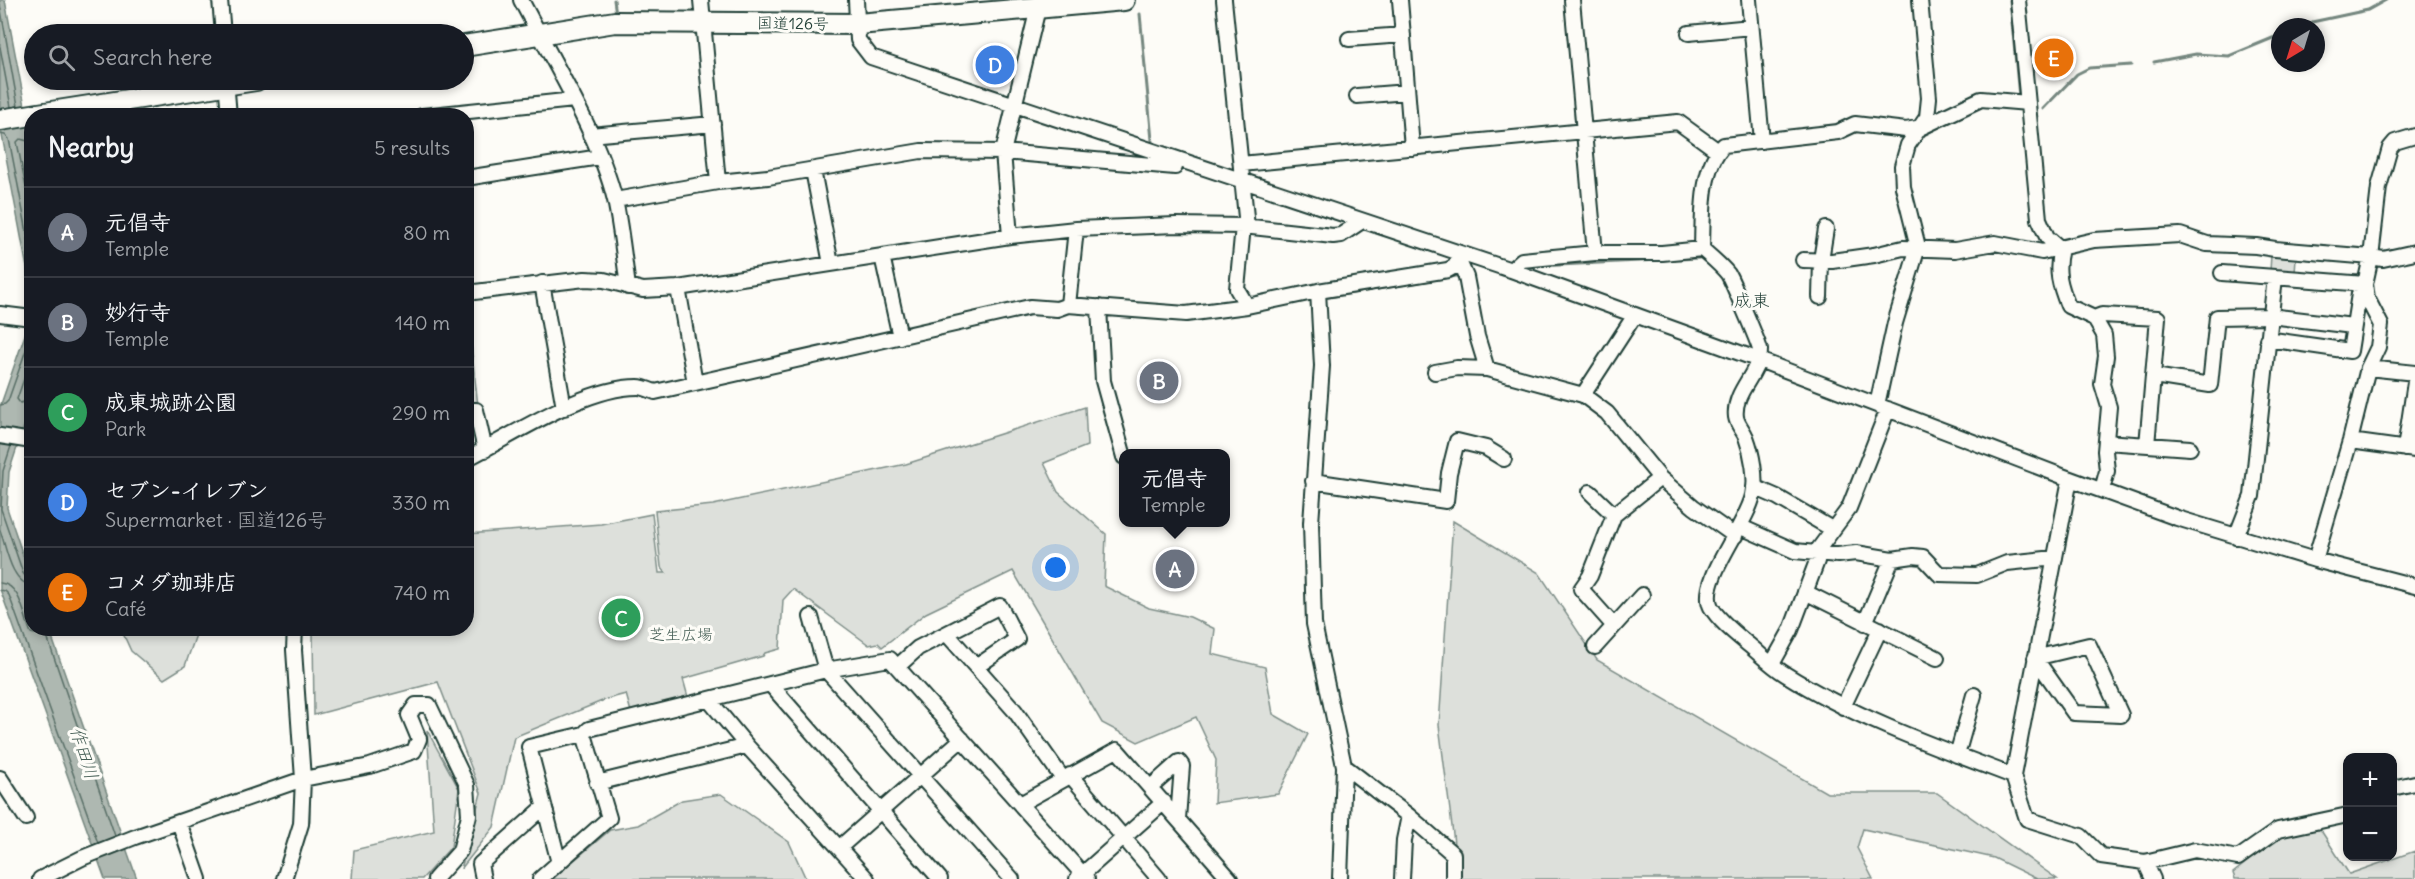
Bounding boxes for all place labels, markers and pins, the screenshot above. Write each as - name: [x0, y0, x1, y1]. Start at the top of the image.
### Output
- pin: E: [2034, 36, 2074, 80]
- pin: D: [976, 42, 1014, 88]
- pin: B: [1140, 358, 1178, 404]
- pin: A: [1156, 546, 1194, 592]
- pin: C: [602, 596, 640, 640]

